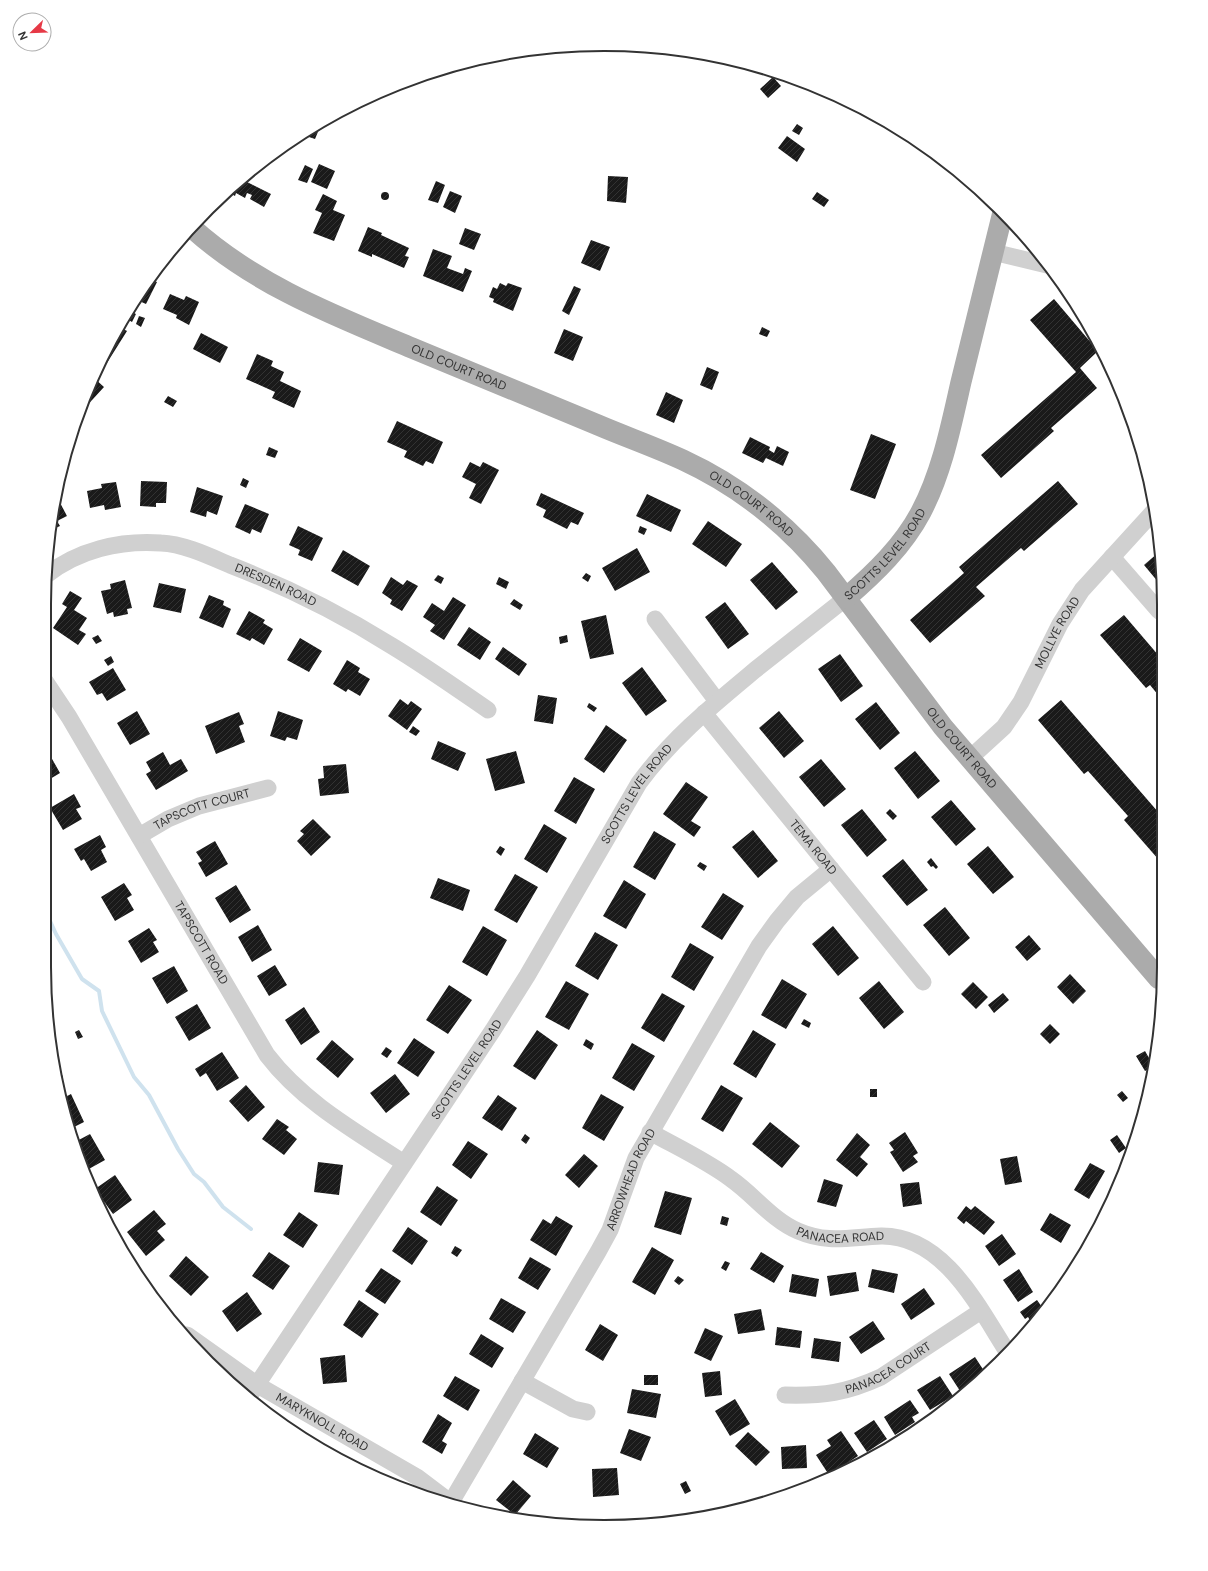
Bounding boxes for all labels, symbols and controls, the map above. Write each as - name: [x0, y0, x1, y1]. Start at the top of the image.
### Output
- north arrow: [12, 12, 52, 52]
- text: N: [15, 29, 31, 42]
- street label: OLD COURT ROAD: [409, 341, 509, 394]
- street label: OLD COURT ROAD: [706, 467, 797, 540]
- street label: SCOTTS LEVEL ROAD: [841, 506, 929, 604]
- street label: DRESDEN ROAD: [233, 560, 319, 610]
- street label: MOLLYE ROAD: [1031, 594, 1084, 671]
- street label: OLD COURT ROAD: [923, 704, 1001, 792]
- street label: SCOTTS LEVEL ROAD: [597, 741, 676, 847]
- street label: TAPSCOTT COURT: [151, 785, 252, 834]
- street label: TEMA ROAD: [786, 816, 841, 878]
- street label: TAPSCOTT ROAD: [171, 898, 232, 987]
- street label: SCOTTS LEVEL ROAD: [427, 1016, 506, 1123]
- street label: ARROWHEAD ROAD: [602, 1126, 659, 1233]
- street label: PANACEA ROAD: [794, 1223, 884, 1247]
- street label: PANACEA COURT: [843, 1338, 934, 1398]
- street label: MARYKNOLL ROAD: [273, 1389, 371, 1455]

